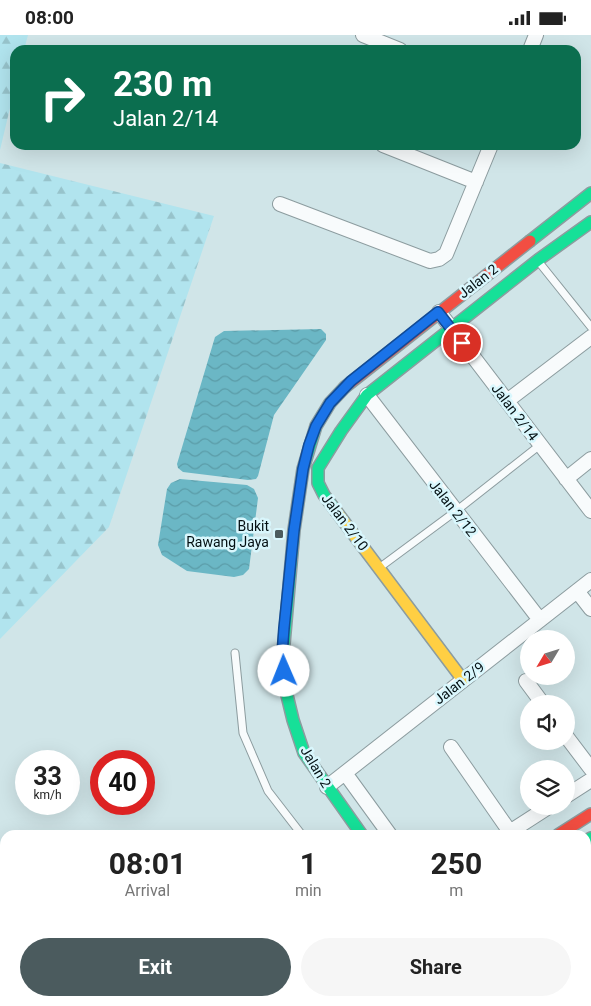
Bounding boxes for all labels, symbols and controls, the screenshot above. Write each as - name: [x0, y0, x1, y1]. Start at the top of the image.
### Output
- text: 08:00: [25, 6, 74, 29]
- text: 230 m: [113, 64, 212, 105]
- icon: right: [30, 65, 95, 130]
- text: Jalan 2/14: [113, 106, 218, 131]
- street label: Jalan 2: [455, 261, 501, 301]
- pin: [441, 322, 483, 364]
- icon: arrive: [448, 329, 476, 357]
- street label: Jalan 2/14: [488, 380, 542, 444]
- street label: Jalan 2/12: [426, 477, 480, 539]
- street label: Jalan 2/10: [318, 490, 372, 554]
- place label: Bukit Rawang Jaya: [186, 518, 269, 550]
- marker: Bukit Rawang Jaya: [273, 528, 285, 540]
- north arrow: [520, 630, 575, 685]
- map controls: [520, 630, 575, 815]
- position arrow: [257, 644, 309, 696]
- street label: Jalan 2/9: [431, 659, 487, 707]
- button: sound: [520, 695, 575, 750]
- street label: Jalan 2: [297, 743, 335, 791]
- speed limit sign: 40: [90, 750, 155, 815]
- button: layers: [520, 760, 575, 815]
- text: 33: [33, 762, 62, 791]
- text: km/h: [33, 788, 62, 802]
- text: 08:01: [109, 846, 186, 881]
- text: 1: [300, 846, 317, 881]
- text: 250: [431, 846, 482, 881]
- text: Arrival: [125, 881, 170, 900]
- text: min: [295, 881, 322, 900]
- text: m: [449, 881, 463, 900]
- button: Exit: [20, 938, 291, 996]
- button: Share: [301, 938, 571, 996]

